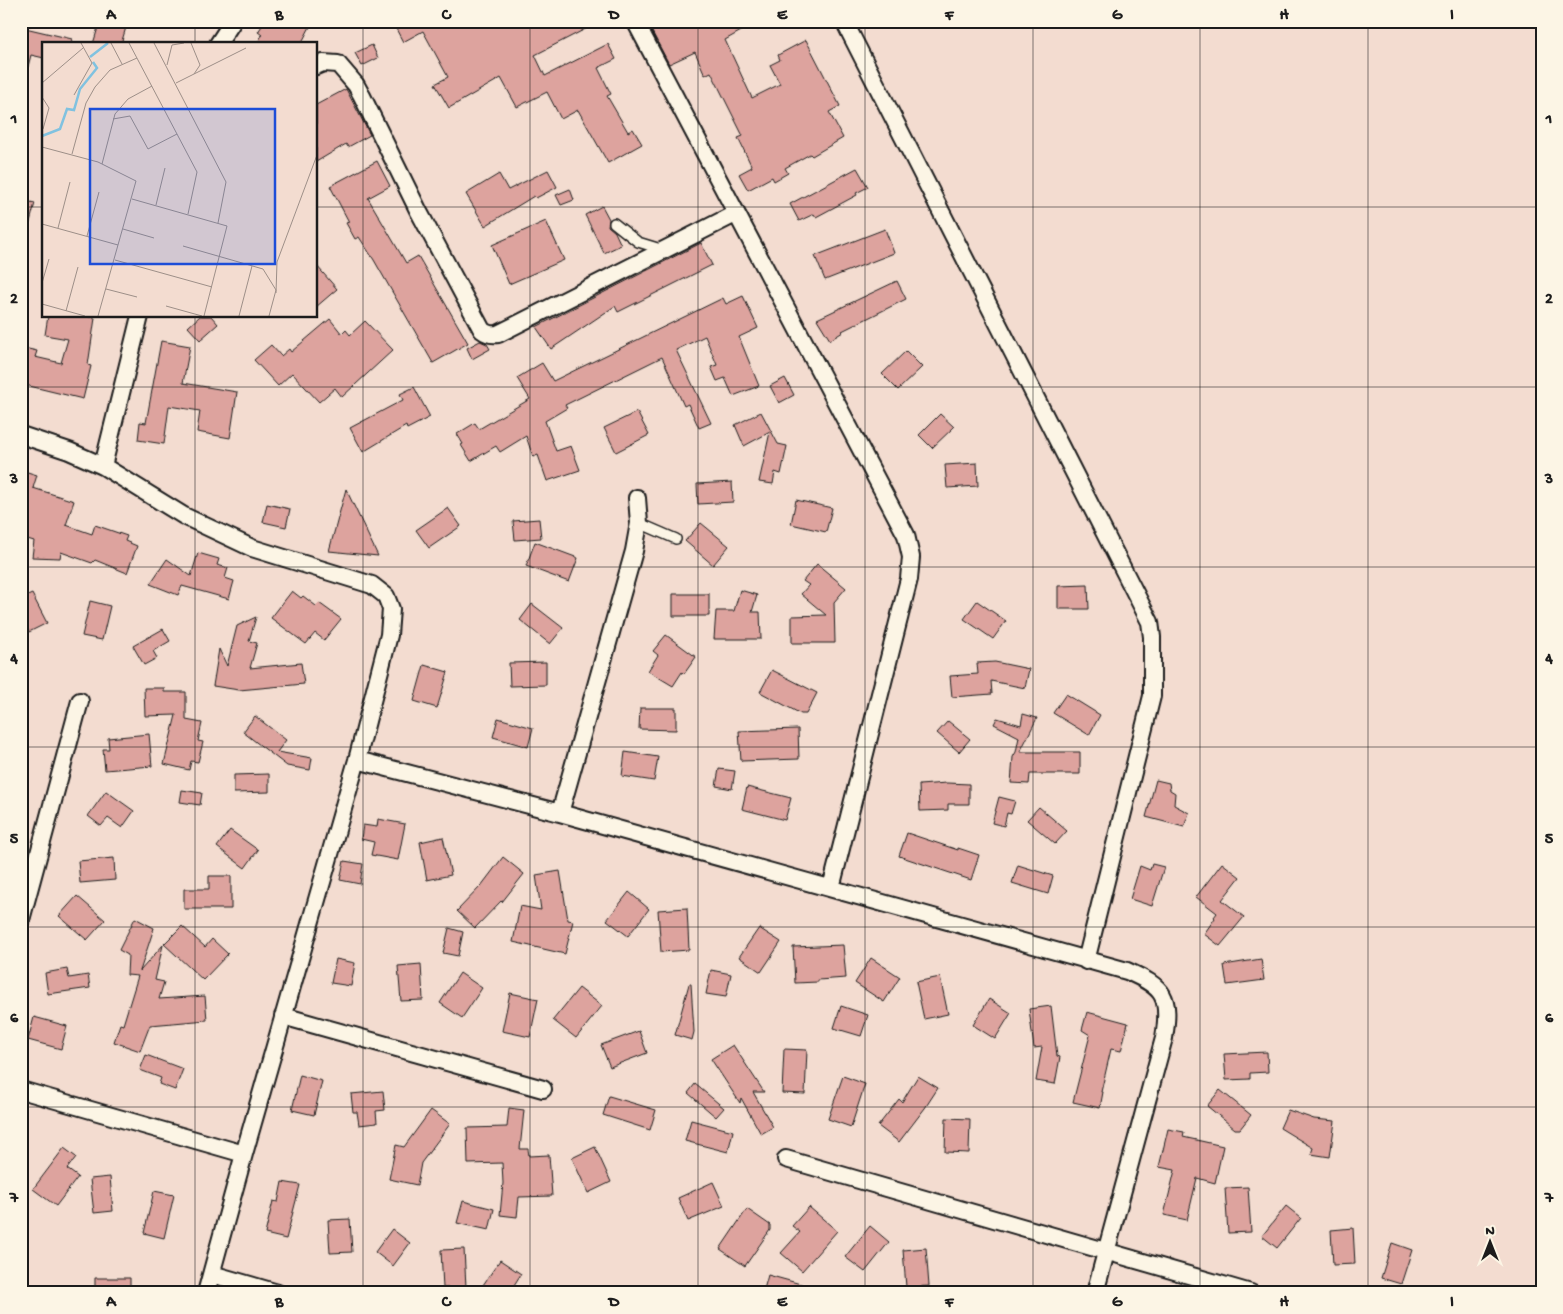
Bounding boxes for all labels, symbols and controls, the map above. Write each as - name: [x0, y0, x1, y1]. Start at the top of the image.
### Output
- text: A: [105, 7, 117, 26]
- text: B: [274, 7, 284, 26]
- text: C: [441, 7, 452, 26]
- text: D: [607, 7, 620, 26]
- text: E: [777, 7, 788, 26]
- text: F: [944, 7, 955, 26]
- text: G: [1112, 7, 1123, 26]
- text: H: [1279, 7, 1289, 26]
- text: I: [1450, 7, 1454, 26]
- inset map: [42, 42, 318, 318]
- text: 1: [10, 111, 17, 130]
- text: 1: [1545, 111, 1552, 130]
- text: 2: [10, 291, 18, 310]
- text: 2: [1545, 291, 1553, 310]
- text: 3: [9, 471, 18, 490]
- text: 3: [1544, 471, 1553, 490]
- text: 4: [9, 651, 18, 670]
- text: 4: [1544, 651, 1553, 670]
- text: 5: [10, 831, 19, 850]
- text: 5: [1545, 831, 1554, 850]
- text: 6: [10, 1010, 19, 1029]
- text: 6: [1545, 1010, 1554, 1029]
- text: 7: [9, 1190, 19, 1209]
- text: 7: [1544, 1190, 1554, 1209]
- north arrow: [1466, 1216, 1516, 1266]
- text: N: [1485, 1223, 1495, 1240]
- text: A: [105, 1294, 117, 1313]
- text: B: [274, 1294, 284, 1313]
- text: C: [441, 1294, 452, 1313]
- text: D: [607, 1294, 620, 1313]
- text: E: [777, 1294, 788, 1313]
- text: F: [944, 1294, 955, 1313]
- text: G: [1112, 1294, 1123, 1313]
- text: H: [1279, 1294, 1289, 1313]
- text: I: [1450, 1294, 1454, 1313]

